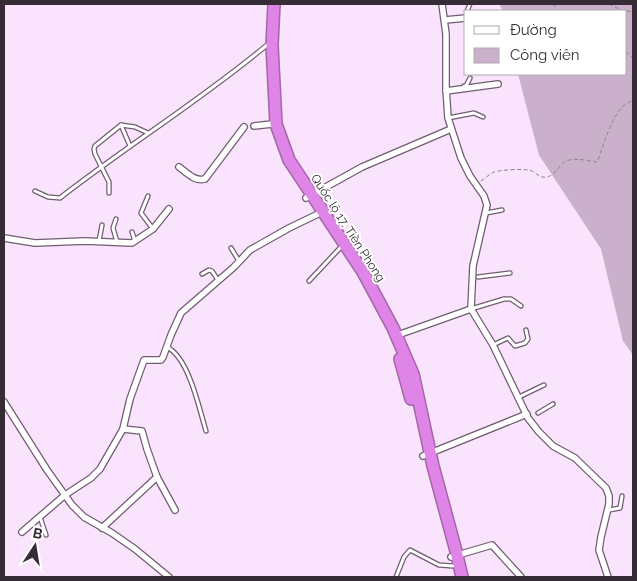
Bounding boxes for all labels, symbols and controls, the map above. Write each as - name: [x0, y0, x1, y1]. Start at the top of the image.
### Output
- legend: [464, 10, 627, 75]
- text: Đường: [510, 21, 557, 39]
- text: Công viên: [510, 46, 579, 64]
- street label: Quốc lộ 17, Tiền Phong: [308, 172, 388, 284]
- north arrow: [10, 521, 60, 571]
- text: B: [31, 524, 44, 542]

